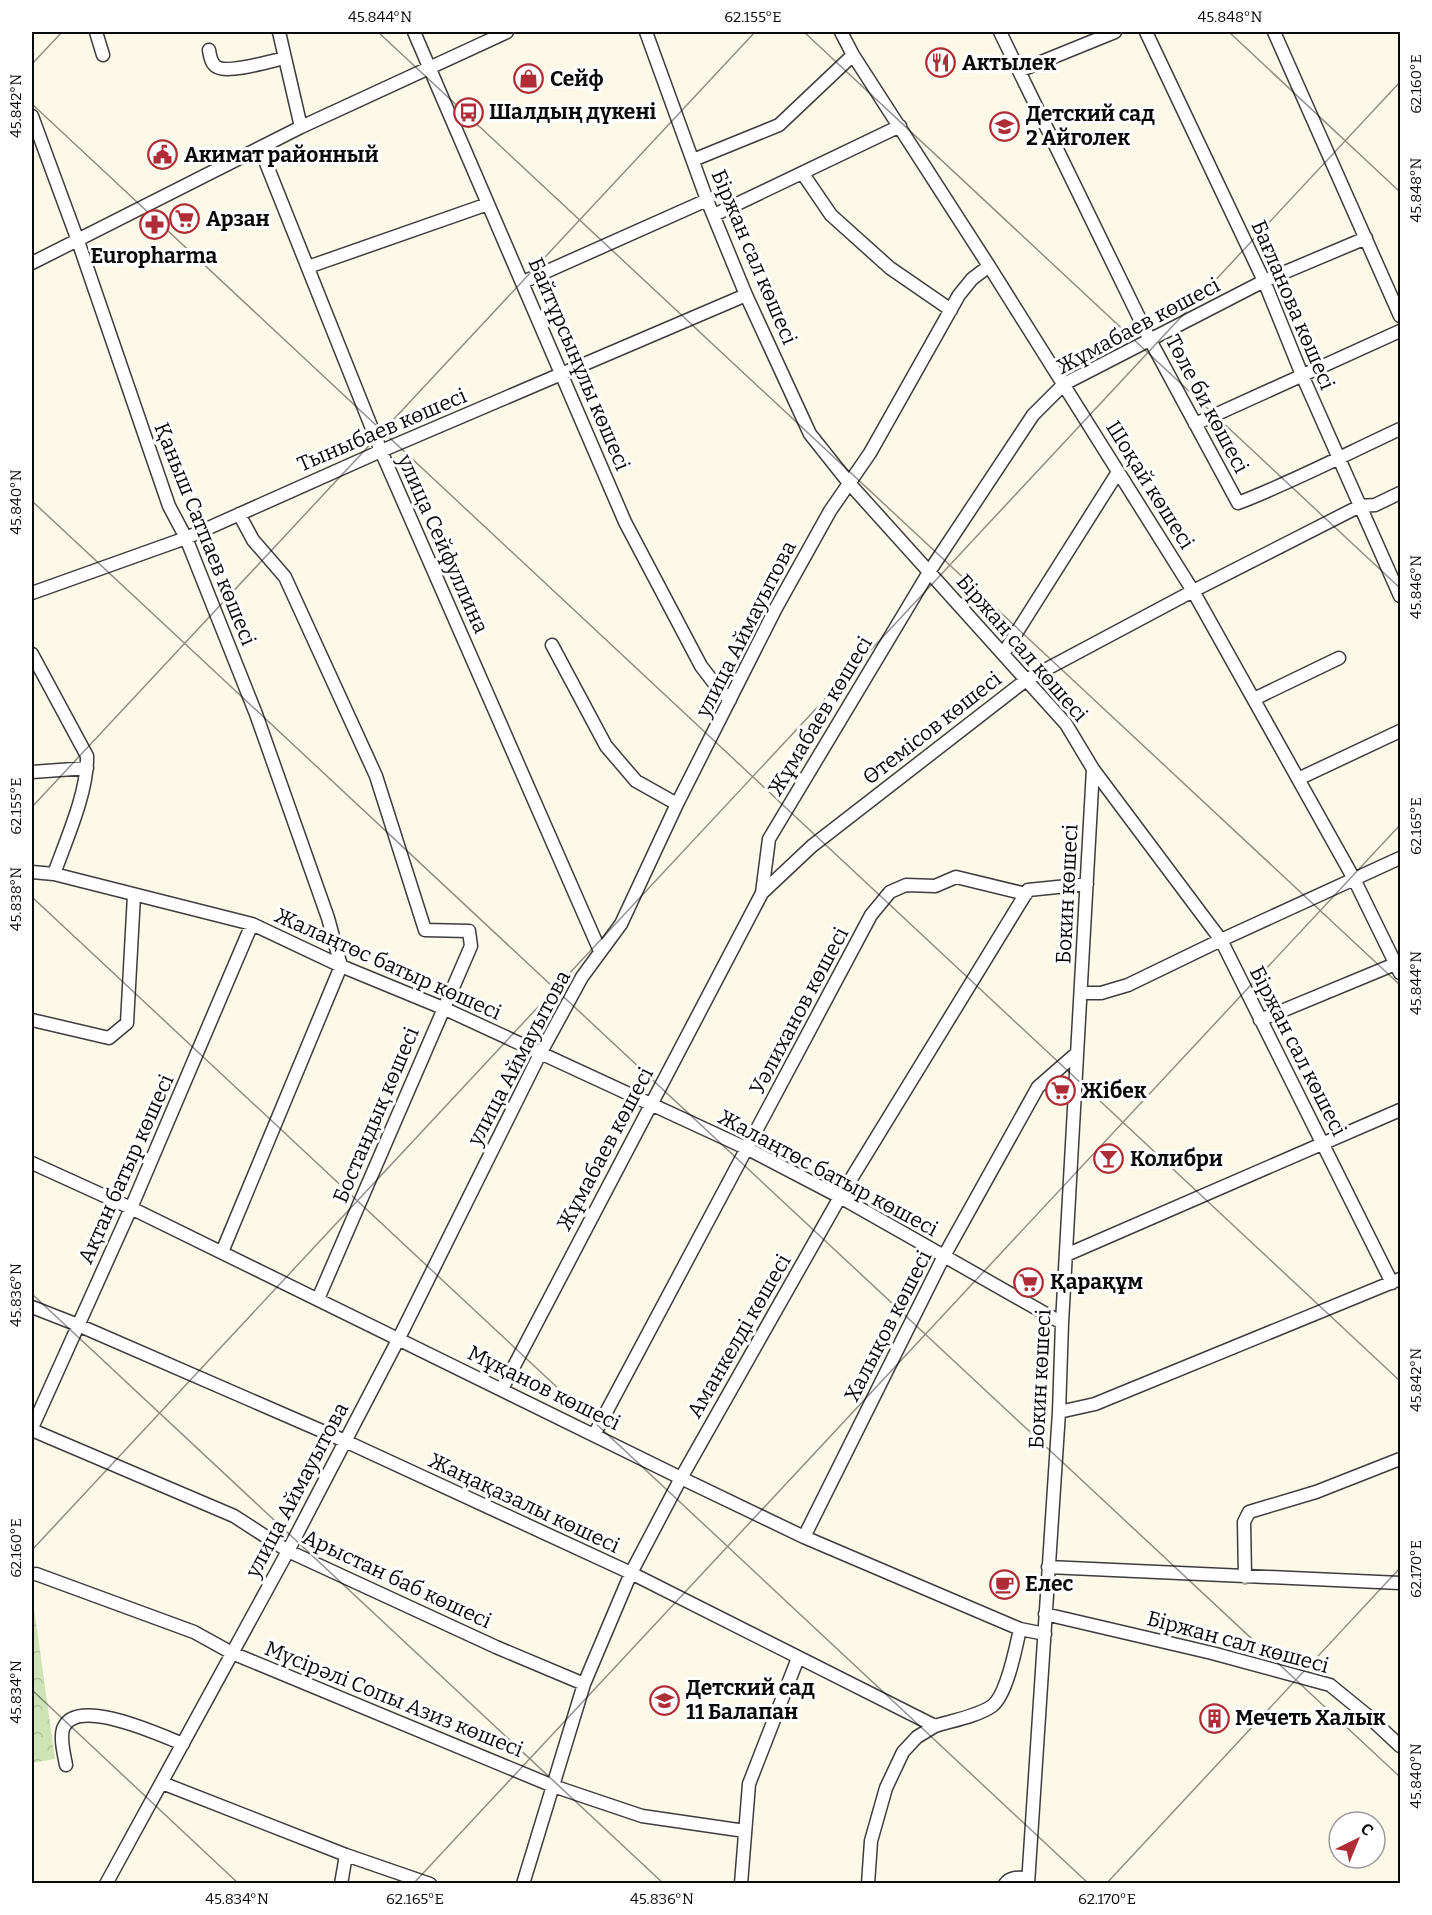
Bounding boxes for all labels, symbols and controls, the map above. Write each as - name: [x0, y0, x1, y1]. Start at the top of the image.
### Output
- text: 45.844°N: [348, 8, 412, 26]
- text: 62.155°E: [724, 8, 782, 26]
- text: 45.848°N: [1198, 8, 1263, 26]
- restaurant icon: Актылек: [925, 47, 957, 79]
- place label: Актылек: [962, 50, 1056, 76]
- text: 62.160°E: [1407, 54, 1425, 114]
- shop icon: Сейф: [513, 63, 545, 95]
- place label: Сейф: [550, 66, 604, 92]
- text: 45.842°N: [7, 74, 25, 138]
- bus stop icon: Шалдың дүкені: [452, 96, 484, 128]
- place label: Шалдың дүкені: [489, 99, 656, 125]
- place label: Детский сад 2 Айголек: [1026, 101, 1155, 151]
- school or university icon: Детский сад 2 Айголек: [989, 110, 1021, 142]
- public building icon: Акимат районный: [147, 139, 179, 171]
- place label: Акимат районный: [184, 142, 379, 168]
- text: 45.848°N: [1407, 157, 1425, 222]
- street label: Біржан сал көшесі: [705, 166, 803, 348]
- supermarket icon: Арзан: [169, 203, 201, 235]
- place label: Арзан: [206, 206, 270, 232]
- pharmacy icon: Europharma: [138, 209, 170, 241]
- street label: Бағланова көшесі: [1246, 216, 1340, 394]
- place label: Europharma: [91, 243, 218, 269]
- street label: Байтұрсынұлы көшесі: [522, 254, 636, 474]
- street label: Жұмабаев көшесі: [1052, 272, 1224, 380]
- street label: Төле би көшесі: [1160, 330, 1254, 478]
- street label: Тыныбаев көшесі: [293, 383, 471, 477]
- street label: Шоқай көшесі: [1100, 416, 1200, 554]
- street label: Қаныш Сатпаев көшесі: [148, 419, 262, 649]
- street label: улица Сейфуллина: [391, 450, 494, 638]
- text: 45.840°N: [7, 469, 25, 535]
- street label: улица Аймауытова: [690, 536, 802, 722]
- text: 45.846°N: [1407, 555, 1425, 619]
- street label: Біржан сал көшесі: [951, 569, 1093, 727]
- street label: Жұмабаев көшесі: [762, 631, 878, 801]
- street label: Өтемісов көшесі: [857, 666, 1007, 790]
- text: 62.155°E: [7, 777, 25, 835]
- text: 62.165°E: [1407, 797, 1425, 855]
- street label: Бокин көшесі: [1050, 824, 1084, 964]
- text: 45.838°N: [7, 867, 25, 931]
- street label: Жалаңтөс батыр көшесі: [271, 902, 505, 1026]
- street label: Уәлиханов көшесі: [744, 923, 854, 1099]
- text: 45.844°N: [1407, 951, 1425, 1015]
- street label: Біржан сал көшесі: [1244, 962, 1352, 1140]
- street label: улица Аймауытова: [461, 966, 576, 1151]
- street label: Бостандық көшесі: [327, 1023, 425, 1207]
- street label: Жұмабаев көшесі: [551, 1063, 659, 1235]
- street label: Ақтан батыр көшесі: [73, 1070, 179, 1268]
- supermarket icon: Жібек: [1044, 1075, 1076, 1107]
- place label: Жібек: [1081, 1078, 1147, 1104]
- street label: Жалаңтөс батыр көшесі: [713, 1104, 943, 1242]
- bar icon: Колибри: [1093, 1143, 1125, 1175]
- place label: Колибри: [1130, 1146, 1223, 1172]
- street label: Халықов көшесі: [839, 1246, 937, 1406]
- street label: Аманкелді көшесі: [682, 1249, 796, 1423]
- text: 45.836°N: [7, 1263, 25, 1327]
- supermarket icon: Қарақұм: [1013, 1266, 1045, 1298]
- place label: Қарақұм: [1050, 1269, 1143, 1295]
- street label: Бокин көшесі: [1023, 1309, 1057, 1449]
- street label: Мұқанов көшесі: [463, 1340, 625, 1436]
- text: 45.842°N: [1407, 1348, 1425, 1412]
- street label: улица Аймауытова: [239, 1398, 354, 1583]
- street label: Жаңақазалы көшесі: [424, 1447, 624, 1559]
- text: 62.160°E: [7, 1518, 25, 1578]
- street label: Арыстан баб көшесі: [299, 1524, 495, 1634]
- text: 62.170°E: [1407, 1540, 1425, 1598]
- cafe icon: Елес: [988, 1568, 1020, 1600]
- place label: Елес: [1025, 1571, 1074, 1597]
- street label: Біржан сал көшесі: [1144, 1605, 1332, 1679]
- street label: Мүсірәлі Сопы Азиз көшесі: [261, 1635, 527, 1763]
- text: 45.834°N: [7, 1660, 25, 1724]
- place label: Детский сад 11 Балапан: [686, 1675, 815, 1725]
- school or university icon: Детский сад 11 Балапан: [649, 1684, 681, 1716]
- building icon: Мечеть Халык: [1198, 1702, 1230, 1734]
- place label: Мечеть Халык: [1235, 1705, 1386, 1731]
- text: 45.840°N: [1407, 1743, 1425, 1809]
- north arrow: [1327, 1810, 1387, 1870]
- text: С: [1357, 1819, 1377, 1840]
- text: 45.834°N: [205, 1890, 269, 1908]
- text: 62.165°E: [386, 1890, 444, 1908]
- text: 45.836°N: [630, 1890, 694, 1908]
- text: 62.170°E: [1078, 1890, 1136, 1908]

